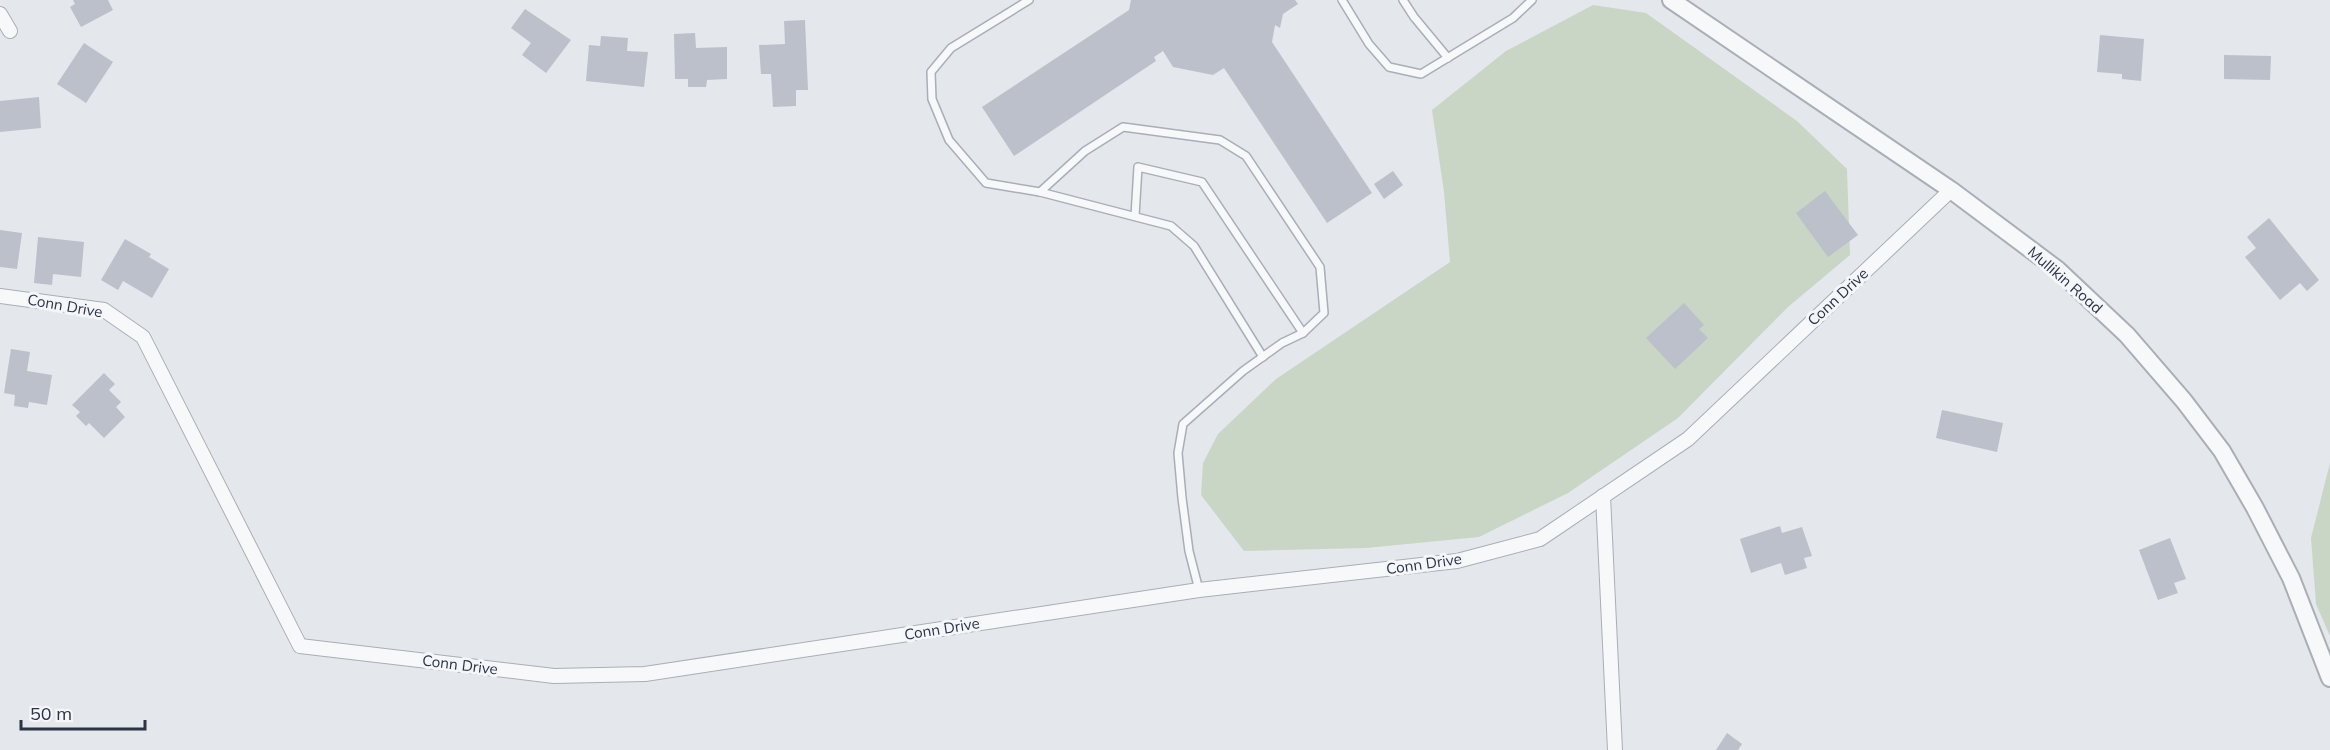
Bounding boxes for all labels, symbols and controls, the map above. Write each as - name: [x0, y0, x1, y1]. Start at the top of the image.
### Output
- street label: Mullikin Road: [2024, 242, 2107, 317]
- street label: Conn Drive: [1803, 264, 1872, 330]
- street label: Conn Drive: [26, 290, 104, 321]
- street label: Conn Drive: [1385, 549, 1463, 578]
- street label: Conn Drive: [903, 613, 981, 644]
- street label: Conn Drive: [421, 650, 499, 679]
- scale bar: [21, 693, 146, 731]
- text: 50 m: [30, 702, 72, 725]

